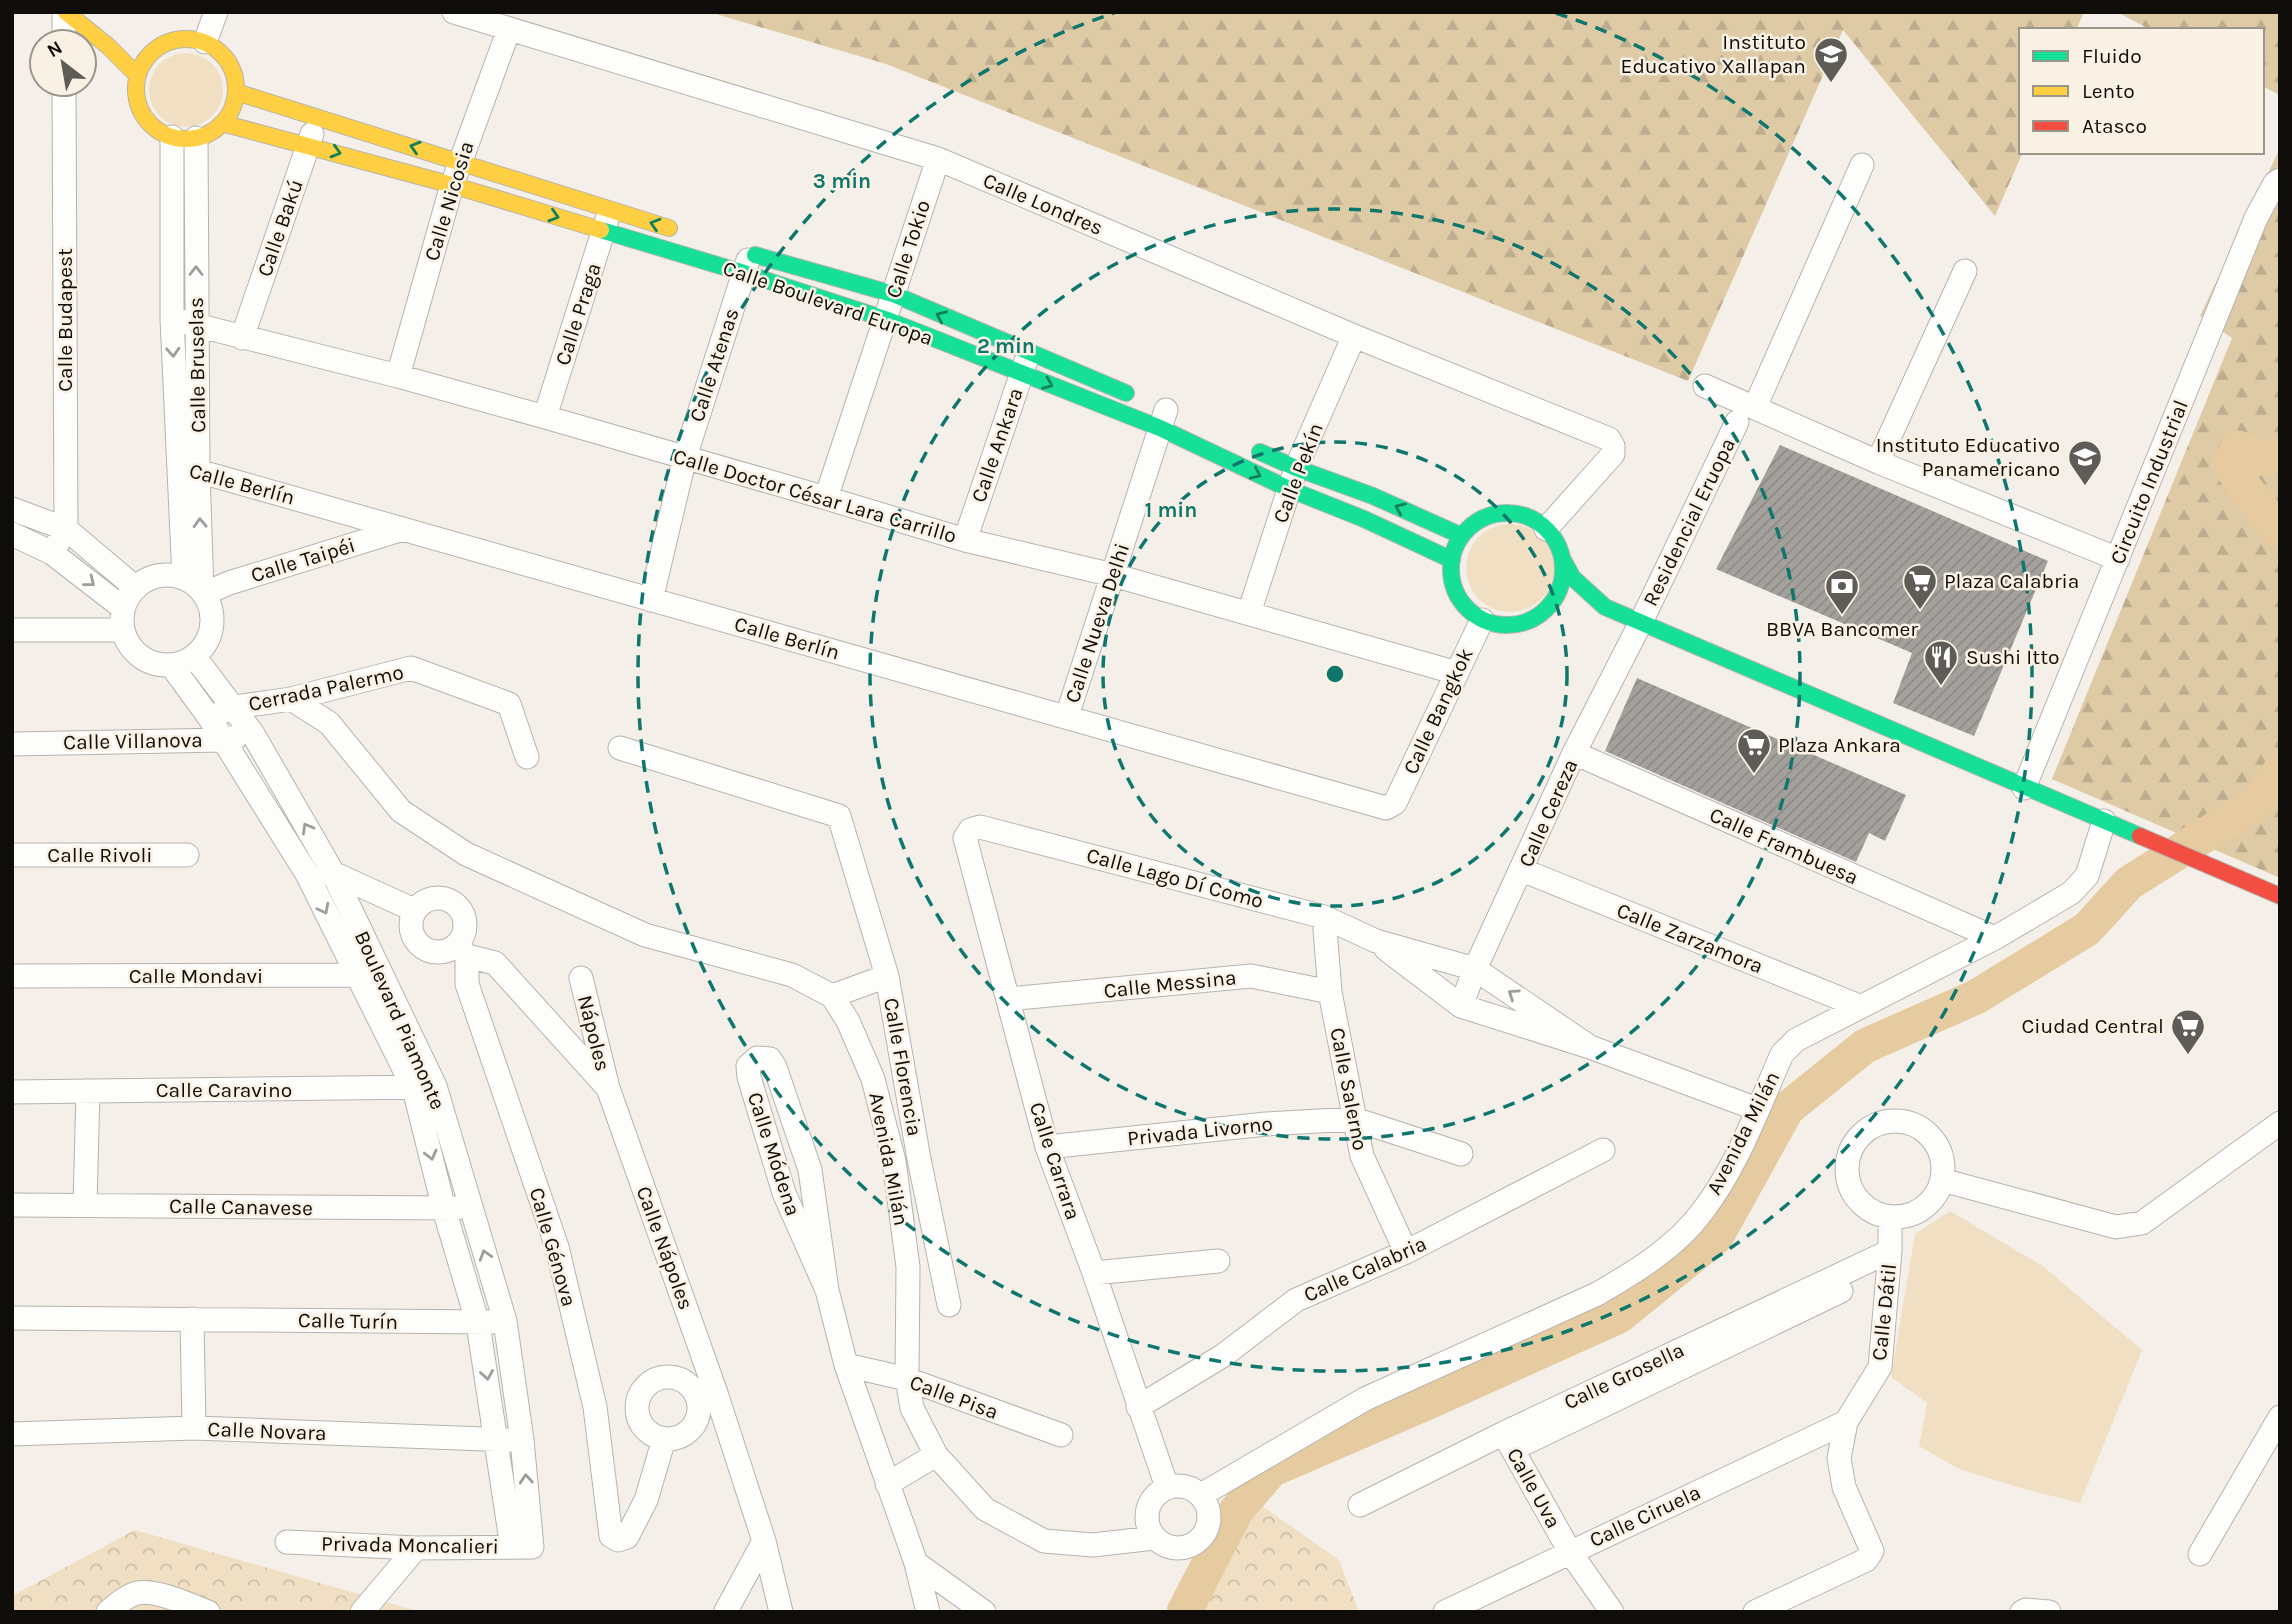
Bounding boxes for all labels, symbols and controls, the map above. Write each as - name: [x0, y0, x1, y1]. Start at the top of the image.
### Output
- north arrow: [28, 28, 98, 98]
- legend: [2019, 28, 2264, 154]
- place label: Instituto Educativo Xallapan: [1621, 30, 1806, 78]
- school or university icon: Instituto Educativo Xallapan: [1812, 35, 1850, 84]
- text: N: [43, 36, 66, 62]
- text: Fluido: [2082, 44, 2142, 68]
- text: Lento: [2082, 79, 2135, 103]
- text: Atasco: [2082, 114, 2147, 138]
- street label: Calle Nicosia: [419, 138, 479, 264]
- one-way arrow: [409, 141, 421, 156]
- one-way arrow: [330, 144, 342, 158]
- street label: Calle Londres: [979, 168, 1107, 240]
- text: 3 min: [813, 169, 871, 193]
- street label: Calle Bakú: [252, 176, 308, 280]
- street label: Calle Tokio: [881, 197, 935, 301]
- one-way arrow: [548, 208, 560, 223]
- one-way arrow: [649, 218, 661, 233]
- street label: Calle Budapest: [53, 248, 77, 392]
- street label: Calle Boulevard Europa: [720, 256, 936, 350]
- street label: Calle Praga: [550, 260, 606, 368]
- one-way arrow: [188, 266, 204, 276]
- street label: Calle Bruselas: [184, 297, 210, 433]
- street label: Calle Atenas: [684, 305, 744, 425]
- one-way arrow: [936, 310, 949, 324]
- text: 2 min: [977, 334, 1035, 358]
- one-way arrow: [166, 347, 181, 358]
- one-way arrow: [1041, 375, 1053, 389]
- street label: Calle Ankara: [966, 385, 1028, 505]
- street label: Circuito Industrial: [2105, 396, 2193, 568]
- street label: Calle Pekín: [1268, 420, 1328, 526]
- place label: Instituto Educativo Panamericano: [1876, 433, 2060, 481]
- street label: Residencial Eruopa: [1638, 434, 1740, 610]
- school or university icon: Instituto Educativo Panamericano: [2066, 438, 2104, 487]
- street label: Calle Doctor César Lara Carrillo: [671, 444, 959, 548]
- street label: Calle Berlín: [187, 458, 297, 510]
- one-way arrow: [1249, 466, 1262, 480]
- text: 1 min: [1145, 498, 1197, 522]
- one-way arrow: [1394, 502, 1407, 516]
- one-way arrow: [192, 518, 207, 529]
- street label: Calle Taipéi: [248, 533, 358, 587]
- street label: Calle Nueva Delhi: [1060, 540, 1134, 706]
- supermarket icon: Plaza Calabria: [1901, 562, 1939, 611]
- bank icon: BBVA Bancomer: [1823, 567, 1861, 616]
- place label: Plaza Calabria: [1944, 569, 2079, 593]
- one-way arrow: [82, 573, 95, 586]
- street label: Calle Berlín: [732, 612, 842, 664]
- place label: BBVA Bancomer: [1766, 617, 1918, 641]
- restaurant icon: Sushi Itto: [1922, 638, 1960, 687]
- street label: Calle Bangkok: [1398, 644, 1478, 778]
- place label: Sushi Itto: [1966, 645, 2060, 669]
- street label: Cerrada Palermo: [246, 660, 406, 716]
- centre of rings: [1323, 662, 1347, 686]
- supermarket icon: Plaza Ankara: [1735, 726, 1773, 775]
- street label: Calle Villanova: [63, 728, 203, 754]
- place label: Plaza Ankara: [1778, 733, 1901, 757]
- street label: Calle Cereza: [1514, 755, 1582, 871]
- street label: Calle Frambuesa: [1706, 802, 1862, 890]
- one-way arrow: [302, 822, 315, 835]
- street label: Calle Rivoli: [47, 843, 153, 867]
- street label: Calle Lago Dí Como: [1084, 843, 1266, 913]
- street label: Calle Zarzamora: [1613, 898, 1767, 978]
- one-way arrow: [316, 902, 330, 914]
- street label: Boulevard Piamonte: [350, 927, 450, 1113]
- street label: Calle Mondavi: [129, 964, 263, 988]
- street label: Calle Messina: [1103, 965, 1237, 1003]
- one-way arrow: [1508, 990, 1521, 1003]
- street label: Nápoles: [573, 993, 615, 1073]
- street label: Calle Florencia: [879, 996, 927, 1138]
- supermarket icon: Ciudad Central: [2169, 1007, 2207, 1056]
- place label: Ciudad Central: [2021, 1014, 2164, 1038]
- street label: Calle Salerno: [1325, 1026, 1373, 1152]
- street label: Avenida Milán: [1702, 1067, 1784, 1199]
- street label: Calle Caravino: [156, 1078, 292, 1102]
- street label: Calle Módena: [743, 1089, 805, 1219]
- street label: Avenida Milán: [864, 1090, 914, 1228]
- street label: Calle Carrara: [1025, 1099, 1085, 1223]
- street label: Privada Livorno: [1126, 1111, 1274, 1151]
- one-way arrow: [423, 1149, 437, 1161]
- street label: Calle Nápoles: [632, 1183, 698, 1313]
- street label: Calle Génova: [525, 1185, 581, 1309]
- street label: Calle Canavese: [169, 1194, 313, 1220]
- street label: Calle Calabria: [1300, 1231, 1430, 1307]
- one-way arrow: [478, 1250, 493, 1262]
- street label: Calle Dátil: [1867, 1262, 1901, 1362]
- street label: Calle Turín: [298, 1308, 398, 1334]
- street label: Calle Grosella: [1560, 1338, 1688, 1414]
- one-way arrow: [479, 1369, 494, 1381]
- street label: Calle Pisa: [906, 1370, 1002, 1424]
- street label: Calle Novara: [207, 1417, 327, 1445]
- street label: Calle Uva: [1502, 1444, 1566, 1532]
- one-way arrow: [519, 1473, 534, 1484]
- street label: Calle Ciruela: [1586, 1480, 1704, 1552]
- street label: Privada Moncalieri: [321, 1531, 499, 1559]

